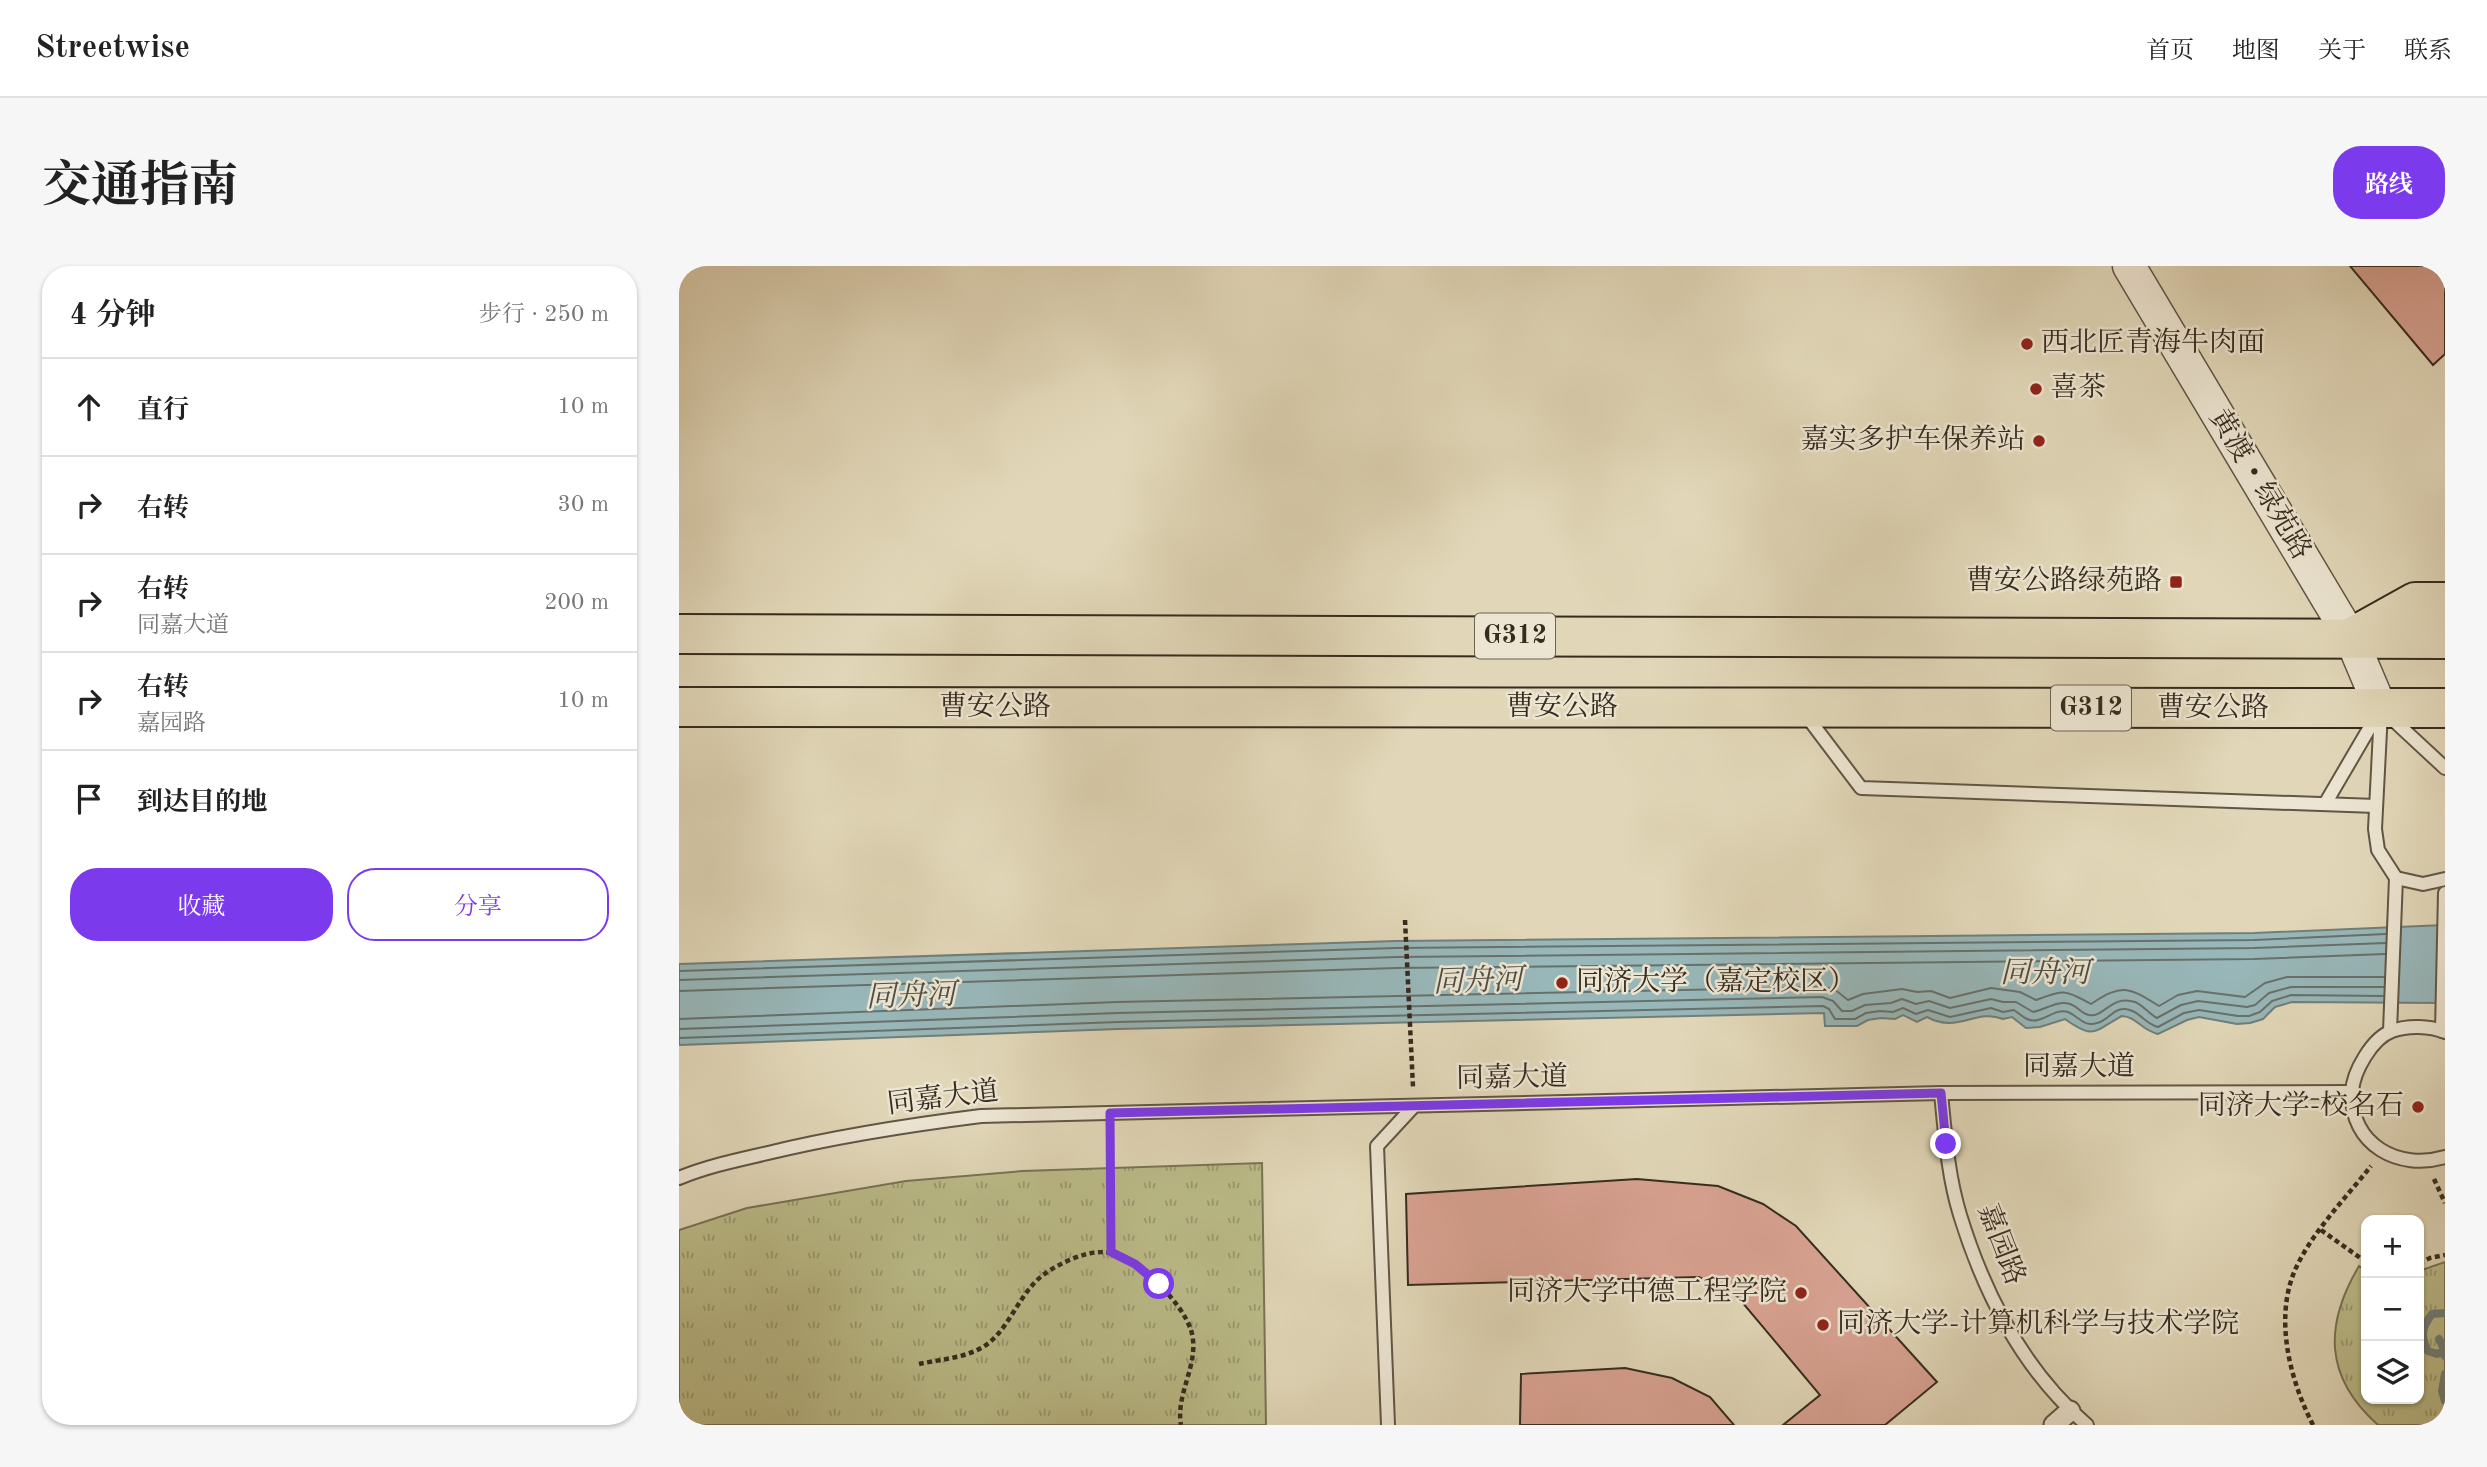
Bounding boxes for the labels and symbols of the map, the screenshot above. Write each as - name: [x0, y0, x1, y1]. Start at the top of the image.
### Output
- place label: 西北匠青海牛肉面: [2041, 327, 2265, 358]
- marker: 西北匠青海牛肉面: [2019, 336, 2035, 352]
- place label: 喜茶: [2050, 372, 2106, 403]
- marker: 喜茶: [2028, 381, 2044, 397]
- street label: 黄渡 • 绿苑路: [2203, 404, 2317, 565]
- place label: 嘉实多护车保养站: [1801, 424, 2025, 455]
- marker: 嘉实多护车保养站: [2031, 433, 2047, 449]
- place label: 曹安公路绿苑路: [1966, 565, 2162, 596]
- marker: 曹安公路绿苑路: [2168, 574, 2184, 590]
- road number: G312: [1475, 614, 1555, 658]
- road number: G312: [2051, 686, 2131, 730]
- street label: 曹安公路: [939, 691, 1051, 722]
- street label: 曹安公路: [1506, 691, 1618, 722]
- street label: 曹安公路: [2157, 692, 2269, 723]
- water label: 同舟河: [2000, 956, 2095, 989]
- water label: 同舟河: [1432, 962, 1528, 999]
- place label: 同济大学（嘉定校区）: [1576, 966, 1856, 997]
- marker: 同济大学（嘉定校区）: [1554, 975, 1570, 991]
- water label: 同舟河: [865, 977, 961, 1014]
- street label: 同嘉大道: [2023, 1051, 2135, 1082]
- street label: 同嘉大道: [1456, 1061, 1568, 1094]
- street label: 同嘉大道: [885, 1075, 1000, 1120]
- place label: 同济大学-校名石: [2198, 1090, 2404, 1121]
- marker: 同济大学-校名石: [2410, 1099, 2426, 1115]
- route end: [1930, 1128, 1961, 1159]
- street label: 嘉园路: [1972, 1200, 2031, 1289]
- route start: [1143, 1268, 1174, 1299]
- place label: 同济大学中德工程学院: [1507, 1276, 1787, 1307]
- marker: 同济大学中德工程学院: [1793, 1285, 1809, 1301]
- place label: 同济大学-计算机科学与技术学院: [1837, 1308, 2239, 1339]
- marker: 同济大学-计算机科学与技术学院: [1815, 1317, 1831, 1333]

